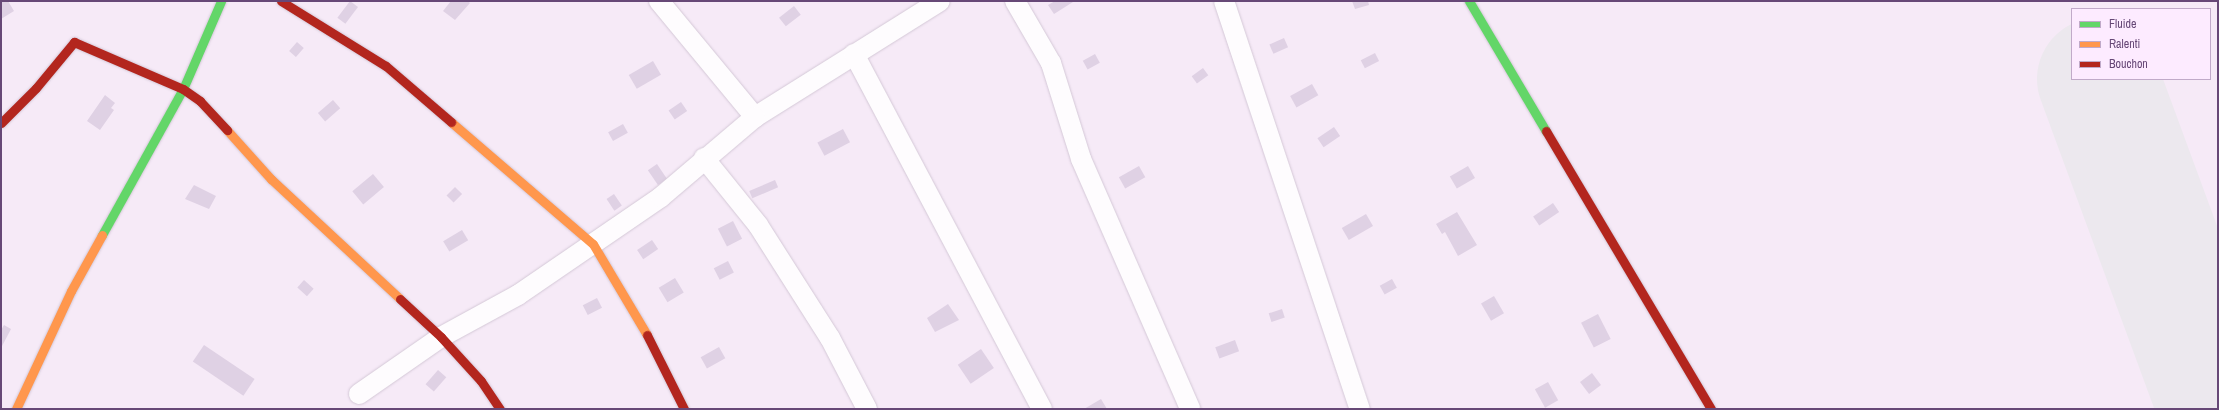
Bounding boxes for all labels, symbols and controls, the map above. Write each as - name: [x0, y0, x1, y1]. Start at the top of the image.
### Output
- legend: [2071, 8, 2211, 80]
- text: Fluide: [2109, 16, 2136, 32]
- text: Ralenti: [2109, 36, 2140, 52]
- text: Bouchon: [2109, 56, 2148, 72]

